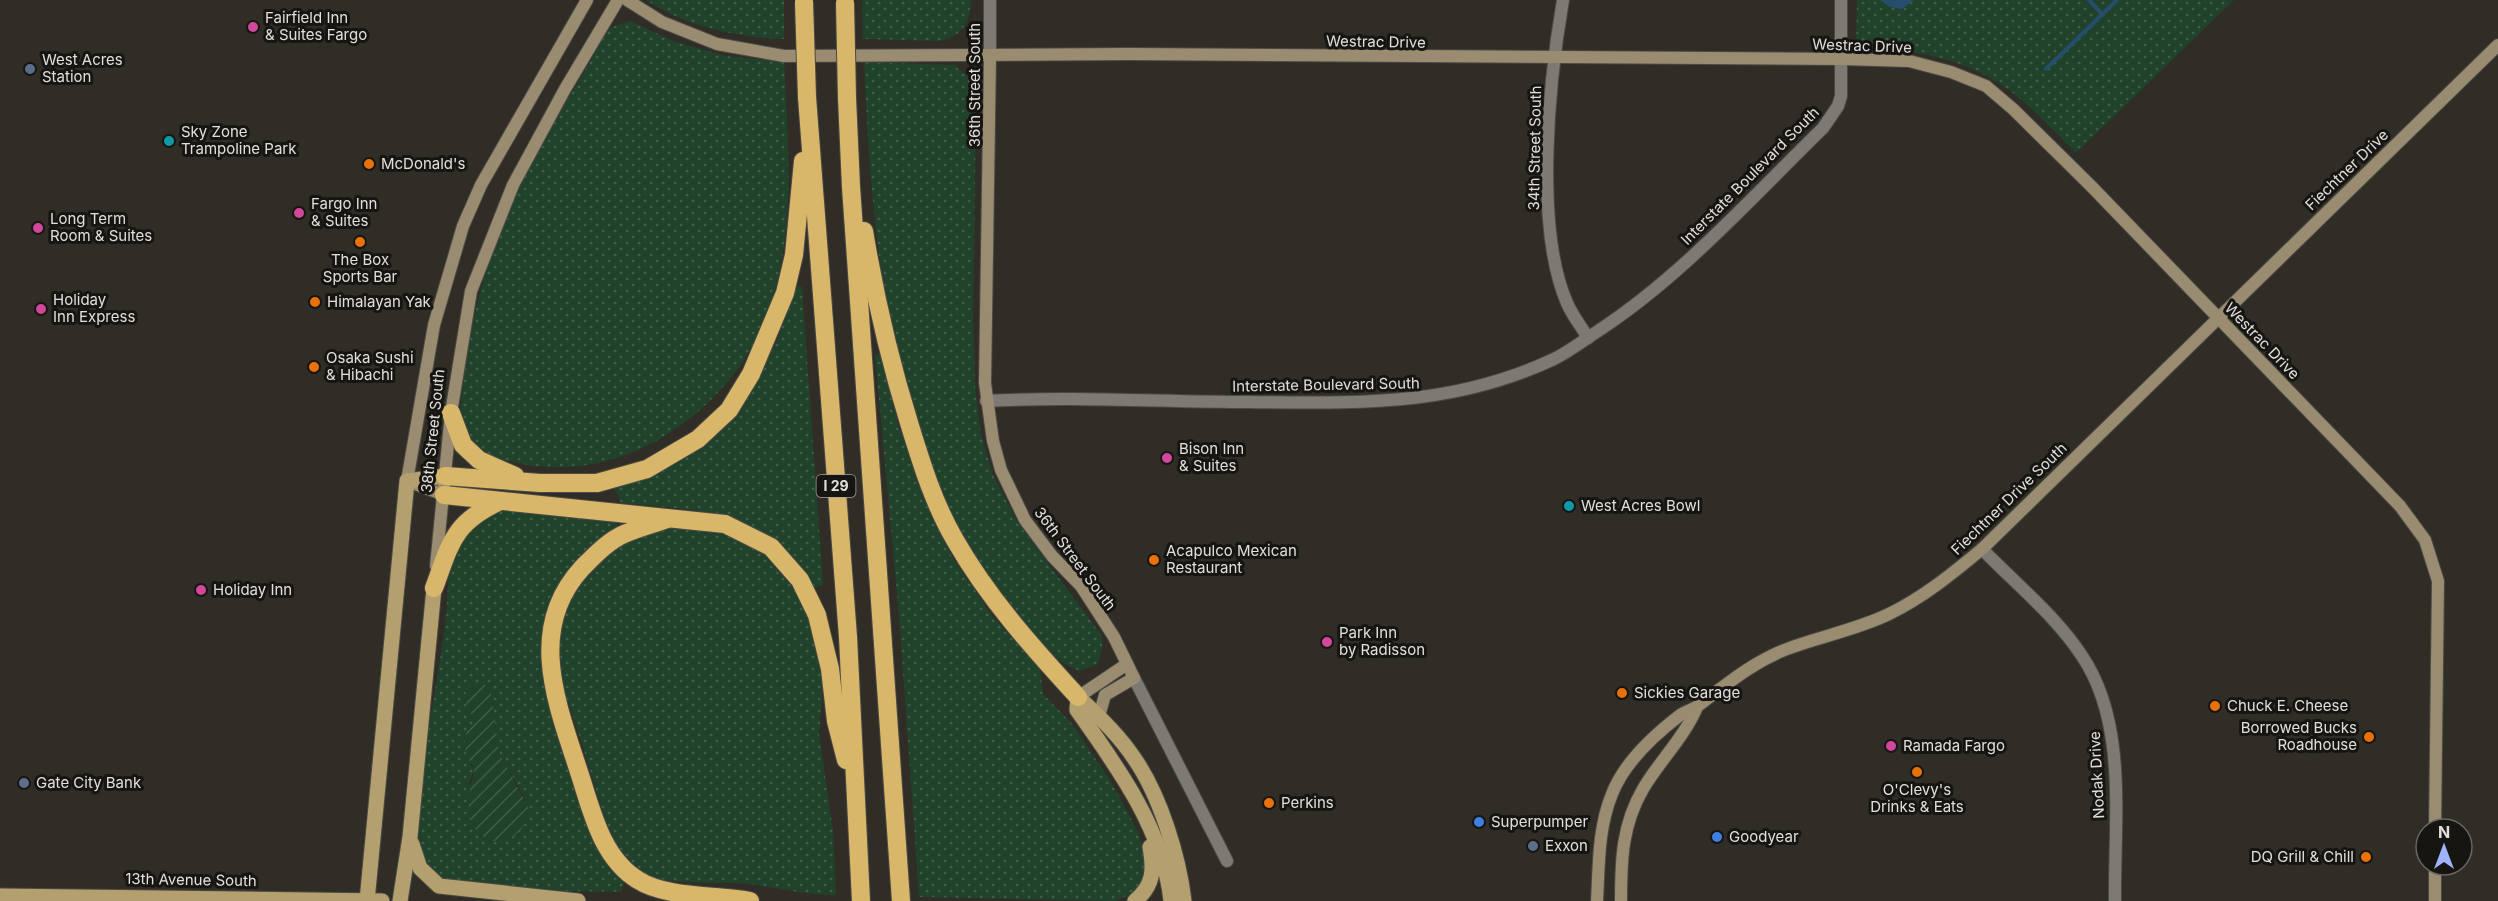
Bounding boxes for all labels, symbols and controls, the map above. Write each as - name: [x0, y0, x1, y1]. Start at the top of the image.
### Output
- place label: Fairfield Inn & Suites Fargo: [265, 8, 367, 44]
- marker: Fairfield Inn & Suites Fargo: [246, 20, 260, 34]
- street label: 36th Street South: [965, 23, 984, 147]
- street label: Westrac Drive: [1326, 31, 1426, 52]
- street label: Westrac Drive: [1812, 34, 1912, 57]
- place label: West Acres Station: [42, 50, 123, 86]
- marker: West Acres Station: [23, 62, 37, 76]
- street label: 34th Street South: [1524, 85, 1545, 211]
- street label: Interstate Boulevard South: [1677, 103, 1823, 249]
- place label: Sky Zone Trampoline Park: [181, 122, 297, 158]
- street label: Fiechtner Drive: [2301, 125, 2392, 214]
- marker: Sky Zone Trampoline Park: [162, 134, 176, 148]
- place label: McDonald's: [381, 154, 466, 173]
- marker: McDonald's: [362, 157, 376, 171]
- place label: Fargo Inn & Suites: [311, 194, 377, 230]
- marker: Fargo Inn & Suites: [292, 206, 306, 220]
- place label: Long Term Room & Suites: [50, 209, 152, 245]
- marker: Long Term Room & Suites: [31, 221, 45, 235]
- marker: The Box Sports Bar: [353, 235, 367, 249]
- place label: The Box Sports Bar: [323, 250, 398, 286]
- place label: Holiday Inn Express: [53, 290, 135, 326]
- place label: Himalayan Yak: [327, 292, 432, 311]
- marker: Himalayan Yak: [308, 295, 322, 309]
- street label: Westrac Drive: [2221, 298, 2304, 383]
- marker: Holiday Inn Express: [34, 302, 48, 316]
- place label: Osaka Sushi & Hibachi: [326, 348, 414, 384]
- marker: Osaka Sushi & Hibachi: [307, 360, 321, 374]
- street label: 38th Street South: [417, 368, 448, 494]
- street label: Interstate Boulevard South: [1232, 373, 1420, 396]
- street label: Fiechtner Drive South: [1947, 438, 2071, 559]
- place label: Bison Inn & Suites: [1179, 439, 1244, 475]
- marker: Bison Inn & Suites: [1160, 451, 1174, 465]
- road number: I 29: [816, 475, 856, 497]
- place label: West Acres Bowl: [1581, 496, 1700, 515]
- marker: West Acres Bowl: [1562, 499, 1576, 513]
- street label: 36th Street South: [1030, 503, 1120, 614]
- place label: Acapulco Mexican Restaurant: [1166, 541, 1297, 577]
- marker: Acapulco Mexican Restaurant: [1147, 553, 1161, 567]
- place label: Holiday Inn: [213, 580, 292, 599]
- marker: Holiday Inn: [194, 583, 208, 597]
- place label: Park Inn by Radisson: [1339, 623, 1425, 659]
- marker: Park Inn by Radisson: [1320, 635, 1334, 649]
- place label: Sickies Garage: [1634, 683, 1740, 702]
- marker: Sickies Garage: [1615, 686, 1629, 700]
- place label: Chuck E. Cheese: [2227, 696, 2348, 715]
- marker: Chuck E. Cheese: [2208, 699, 2222, 713]
- place label: Borrowed Bucks Roadhouse: [2241, 718, 2357, 754]
- marker: Borrowed Bucks Roadhouse: [2362, 730, 2376, 744]
- street label: Nodak Drive: [2085, 731, 2108, 819]
- place label: Ramada Fargo: [1903, 736, 2005, 755]
- marker: Ramada Fargo: [1884, 739, 1898, 753]
- marker: O'Clevy's Drinks & Eats: [1910, 765, 1924, 779]
- place label: Gate City Bank: [36, 773, 142, 792]
- marker: Gate City Bank: [17, 776, 31, 790]
- place label: O'Clevy's Drinks & Eats: [1870, 780, 1964, 816]
- place label: Perkins: [1281, 793, 1334, 812]
- marker: Perkins: [1262, 796, 1276, 810]
- place label: Superpumper: [1491, 812, 1588, 831]
- marker: Superpumper: [1472, 815, 1486, 829]
- north arrow: [2414, 817, 2474, 877]
- text: N: [2438, 822, 2450, 842]
- place label: Goodyear: [1729, 827, 1799, 846]
- marker: Goodyear: [1710, 830, 1724, 844]
- place label: Exxon: [1545, 836, 1588, 855]
- marker: Exxon: [1526, 839, 1540, 853]
- place label: DQ Grill & Chill: [2251, 847, 2354, 866]
- marker: DQ Grill & Chill: [2359, 850, 2373, 864]
- street label: 13th Avenue South: [125, 869, 257, 890]

